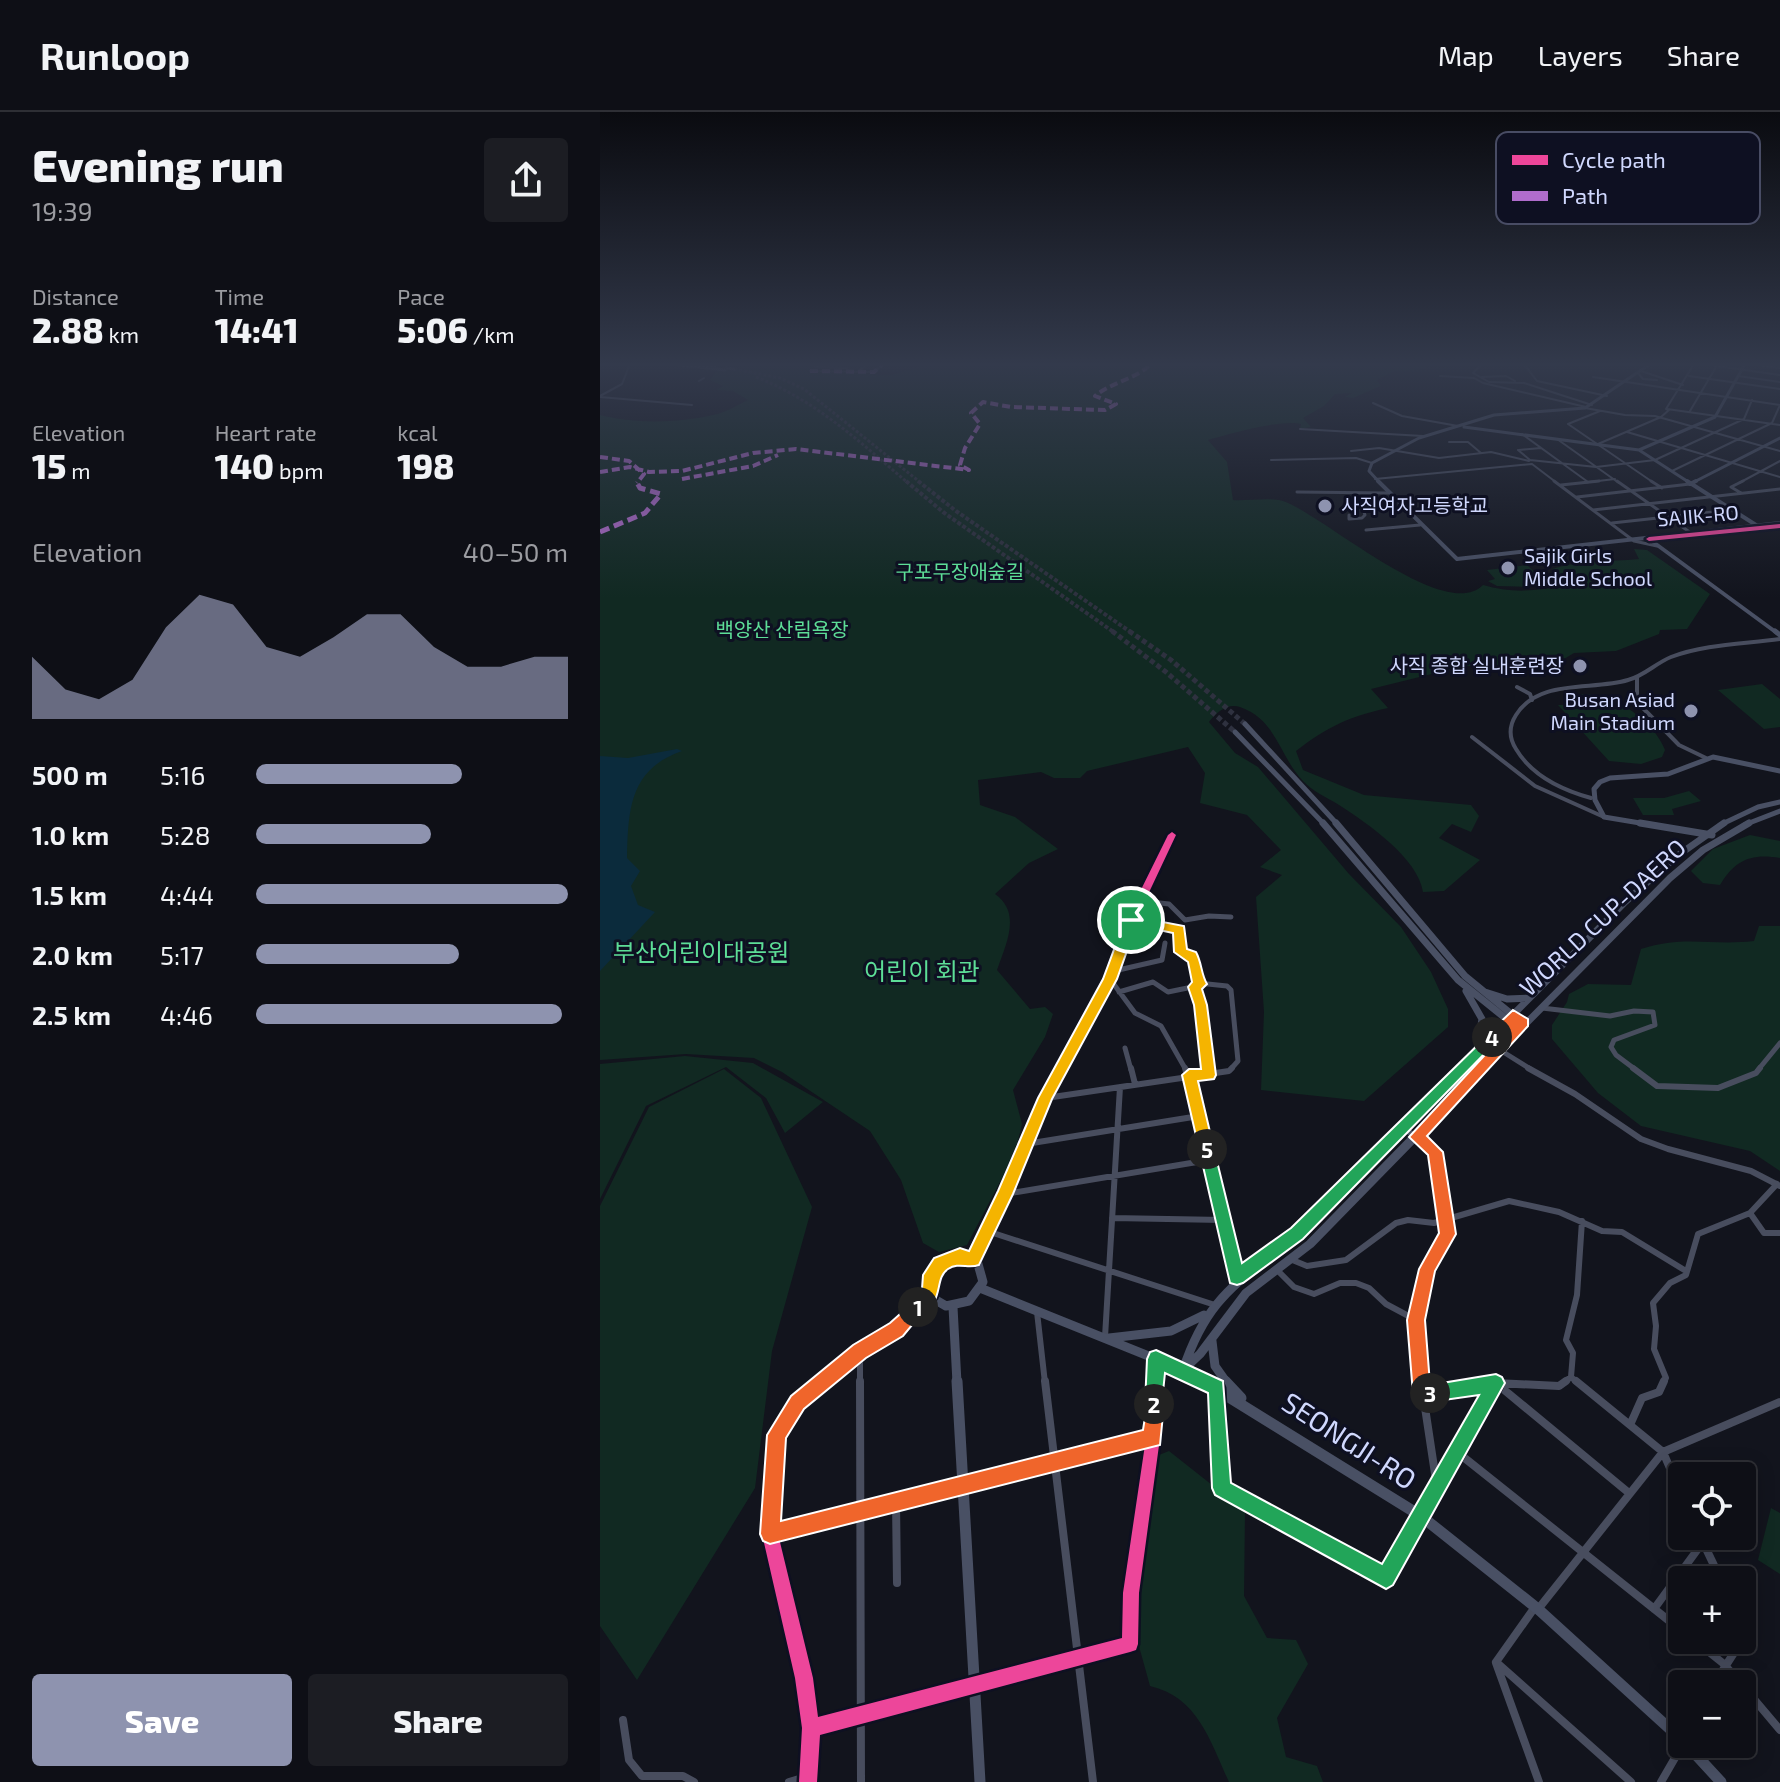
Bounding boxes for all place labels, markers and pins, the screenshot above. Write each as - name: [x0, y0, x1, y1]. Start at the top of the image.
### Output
- place label: 사직여자고등학교: [1341, 493, 1488, 517]
- marker: 사직여자고등학교: [1316, 497, 1334, 515]
- place label: Sajik Girls Middle School: [1524, 543, 1652, 590]
- marker: Sajik Girls Middle School: [1499, 559, 1517, 577]
- place label: 사직 종합 실내훈련장: [1389, 653, 1564, 677]
- marker: 사직 종합 실내훈련장: [1571, 657, 1589, 675]
- place label: Busan Asiad Main Stadium: [1550, 687, 1675, 734]
- marker: Busan Asiad Main Stadium: [1682, 702, 1700, 720]
- pin: [1097, 886, 1165, 954]
- pin: 4: [1472, 1017, 1512, 1057]
- pin: 5: [1187, 1129, 1227, 1169]
- pin: 1: [898, 1287, 938, 1327]
- pin: 3: [1410, 1373, 1450, 1413]
- pin: 2: [1134, 1384, 1174, 1424]

